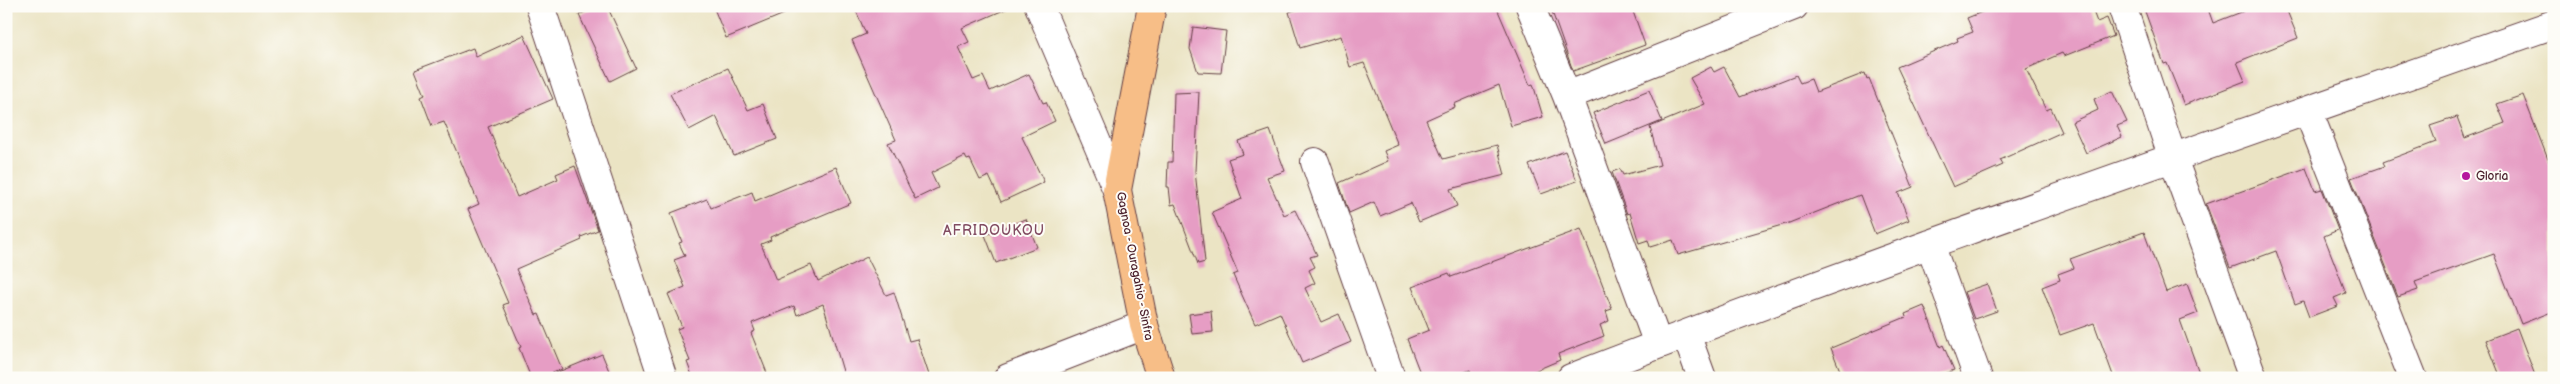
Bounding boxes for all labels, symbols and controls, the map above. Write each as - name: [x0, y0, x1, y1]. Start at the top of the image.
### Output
- place label: Gloria: [2476, 169, 2509, 184]
- marker: Gloria: [2460, 170, 2472, 182]
- street label: Gagnoa - Ouragahio - Sinfra: [1113, 191, 1156, 342]
- district label: AFRIDOUKOU: [943, 222, 1045, 239]

